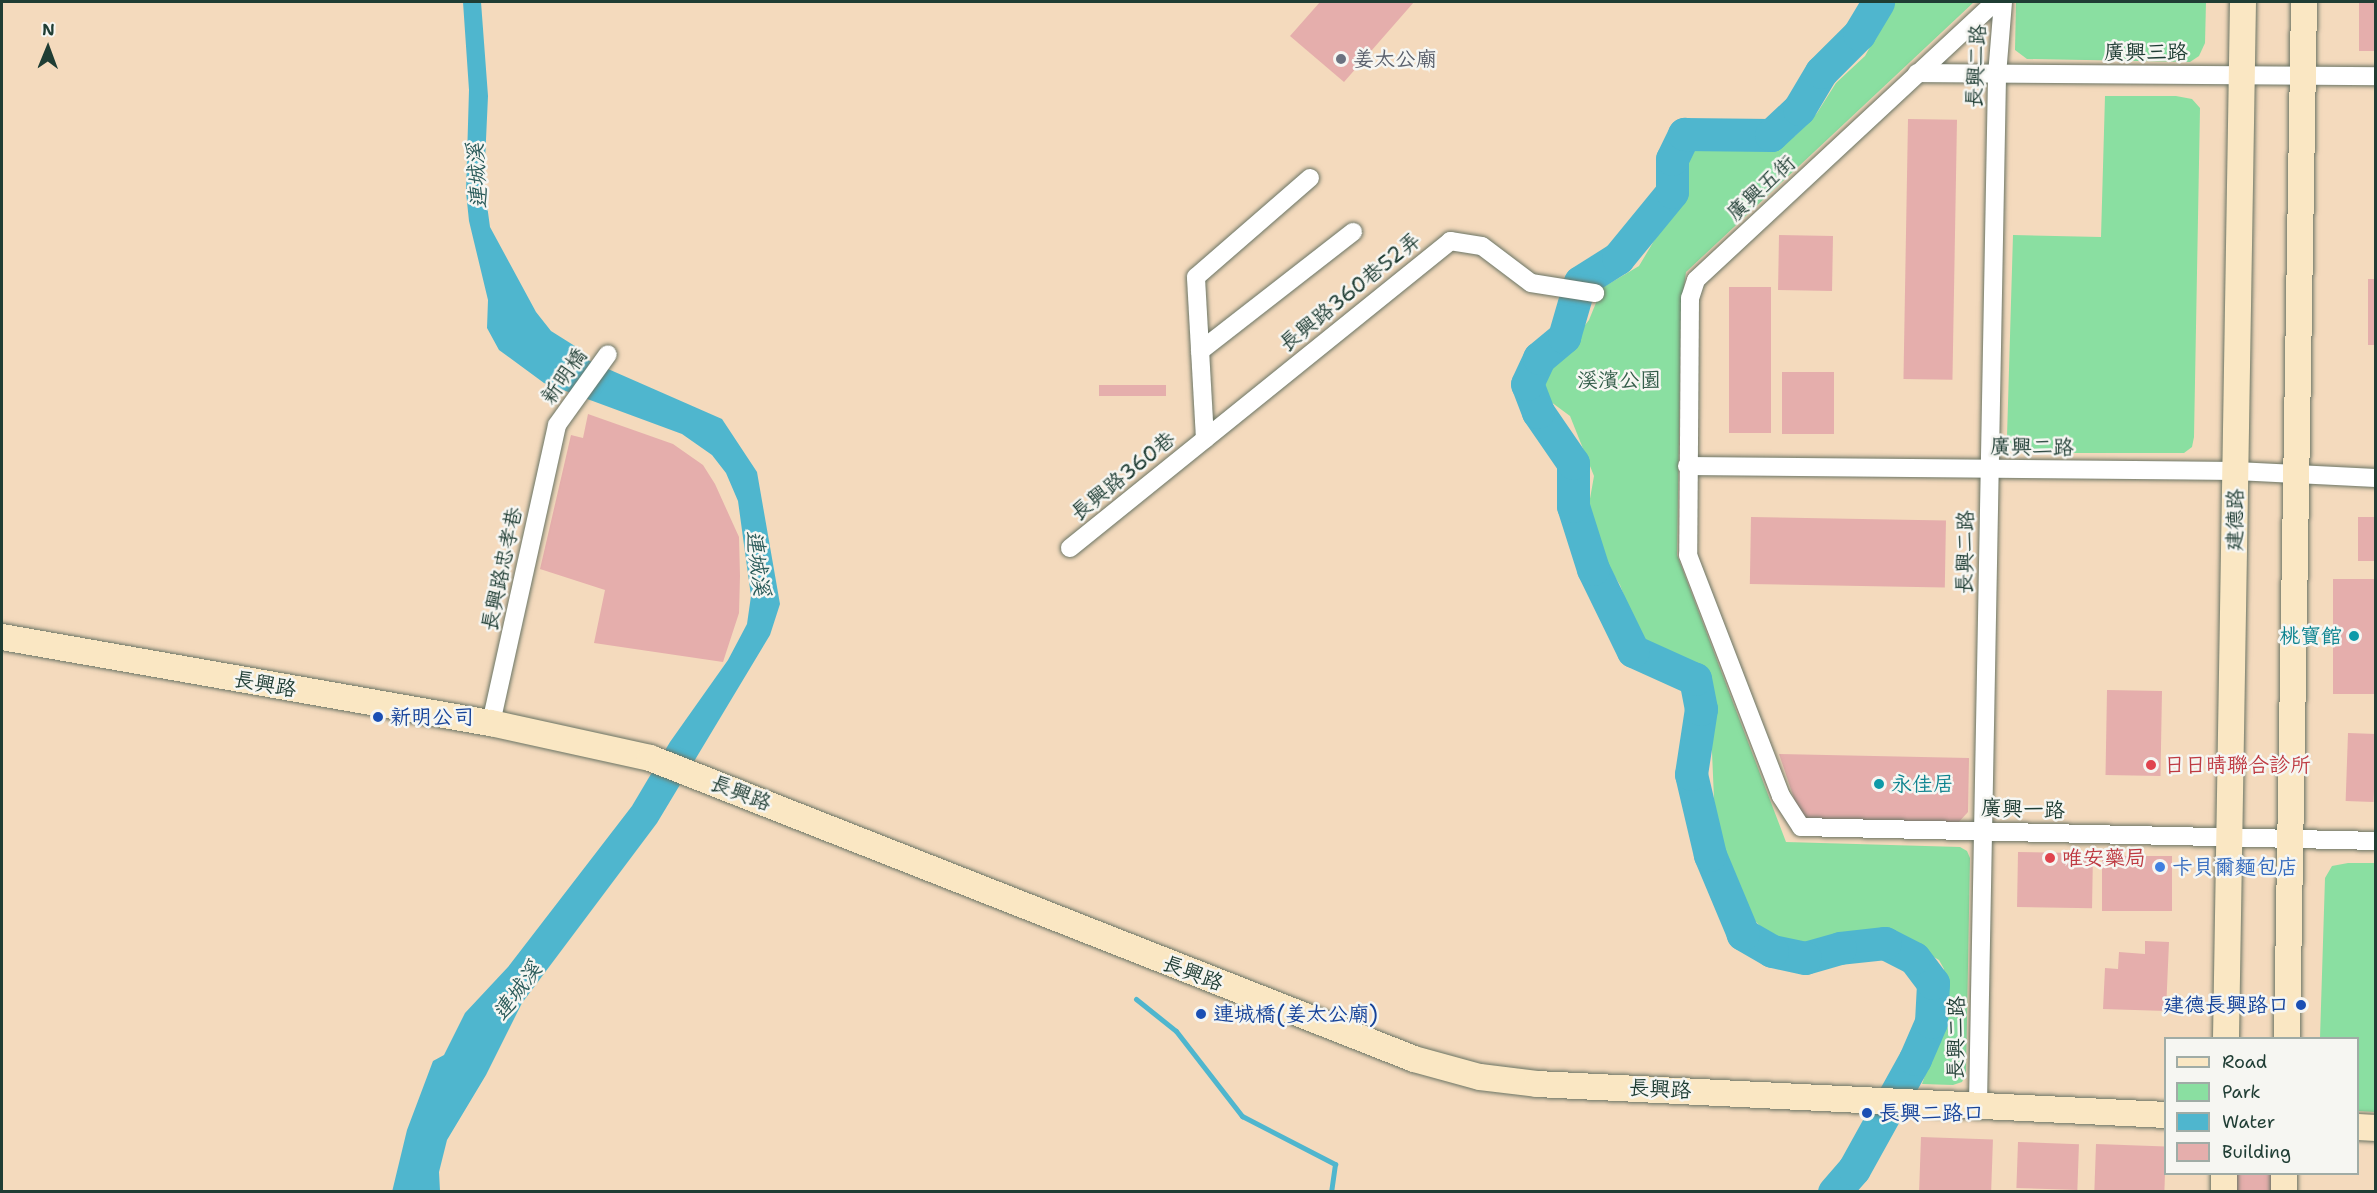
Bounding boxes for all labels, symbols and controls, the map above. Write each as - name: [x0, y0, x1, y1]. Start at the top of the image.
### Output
- north arrow: [18, 18, 78, 78]
- text: N: [42, 19, 55, 40]
- street label: 長興二路: [1961, 23, 1991, 109]
- street label: 廣興三路: [2104, 39, 2188, 65]
- place label: 姜太公廟: [1353, 46, 1437, 72]
- marker: 姜太公廟: [1334, 52, 1348, 66]
- water label: 連城溪: [462, 142, 492, 210]
- street label: 廣興五街: [1722, 150, 1800, 226]
- street label: 長興路360巷52弄: [1274, 227, 1426, 357]
- street label: 新明橋: [536, 343, 592, 409]
- park label: 溪濱公園: [1577, 367, 1661, 393]
- street label: 長興路360巷: [1066, 426, 1180, 526]
- street label: 廣興二路: [1990, 434, 2074, 460]
- street label: 建德路: [2222, 488, 2248, 552]
- street label: 長興路忠孝巷: [477, 505, 527, 633]
- street label: 長興二路: [1952, 510, 1978, 594]
- water label: 連城溪: [740, 528, 776, 598]
- place label: 桃寶館: [2279, 623, 2342, 649]
- marker: 桃寶館: [2347, 629, 2361, 643]
- street label: 長興路: [232, 666, 298, 702]
- place label: 新明公司: [390, 704, 474, 730]
- marker: 新明公司: [371, 710, 385, 724]
- place label: 日日晴聯合診所: [2164, 752, 2311, 778]
- marker: 日日晴聯合診所: [2142, 756, 2160, 774]
- street label: 長興路: [707, 770, 775, 816]
- place label: 永佳居: [1891, 771, 1954, 797]
- marker: 永佳居: [1872, 777, 1886, 791]
- street label: 廣興一路: [1981, 795, 2065, 823]
- place label: 唯安藥局: [2062, 845, 2146, 871]
- marker: 唯安藥局: [2043, 851, 2057, 865]
- place label: 卡貝爾麵包店: [2172, 854, 2298, 880]
- marker: 卡貝爾麵包店: [2153, 860, 2167, 874]
- street label: 長興路: [1159, 950, 1227, 996]
- water label: 連城溪: [487, 957, 547, 1025]
- place label: 建德長興路口: [2163, 992, 2289, 1018]
- street label: 長興二路: [1943, 996, 1969, 1080]
- marker: 建德長興路口: [2294, 998, 2308, 1012]
- place label: 連城橋(姜太公廟): [1213, 1001, 1378, 1027]
- marker: 連城橋(姜太公廟): [1194, 1007, 1208, 1021]
- legend: [2164, 1037, 2359, 1175]
- text: Road: [2222, 1050, 2267, 1074]
- street label: 長興路: [1628, 1075, 1692, 1103]
- text: Park: [2222, 1080, 2261, 1104]
- place label: 長興二路口: [1879, 1100, 1984, 1126]
- marker: 長興二路口: [1860, 1106, 1874, 1120]
- text: Water: [2222, 1110, 2275, 1134]
- text: Building: [2222, 1140, 2291, 1164]

